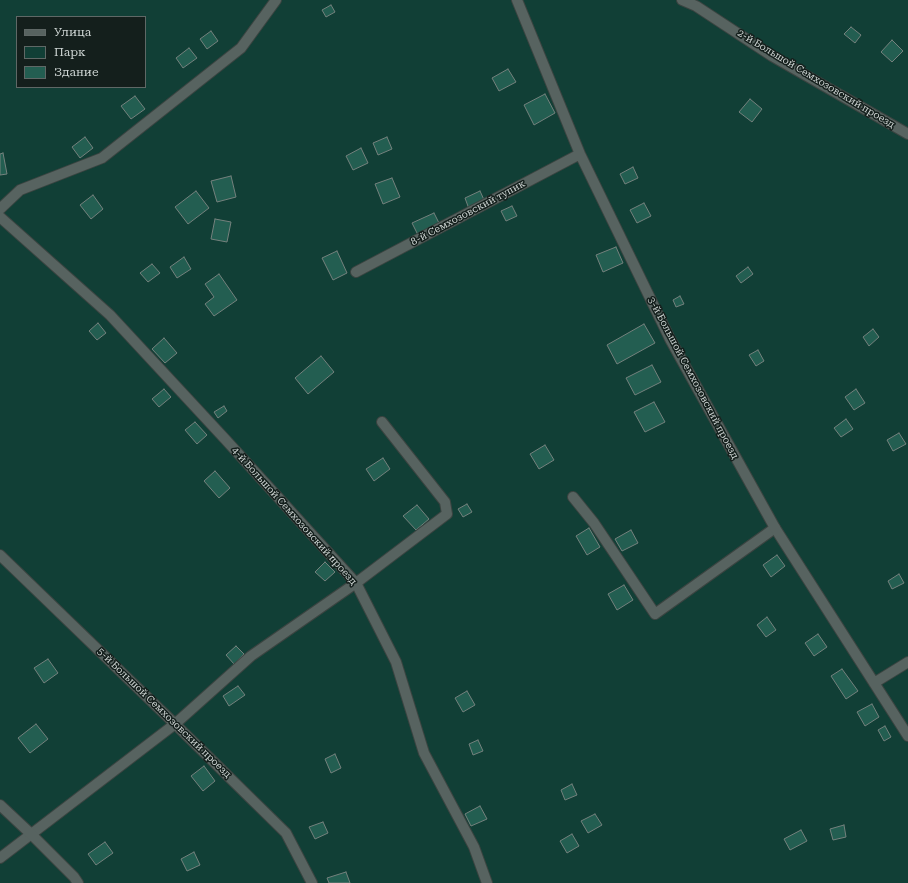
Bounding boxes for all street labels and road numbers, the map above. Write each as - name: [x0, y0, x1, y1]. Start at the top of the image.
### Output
- street label: 2-й Большой Семхозовский проезд: [735, 27, 897, 131]
- street label: 8-й Семхозовский тупик: [409, 178, 527, 248]
- street label: 3-й Большой Семхозовский проезд: [645, 295, 741, 461]
- street label: 4-й Большой Семхозовский проезд: [229, 445, 359, 587]
- street label: 5-й Большой Семхозовский проезд: [95, 646, 233, 780]

